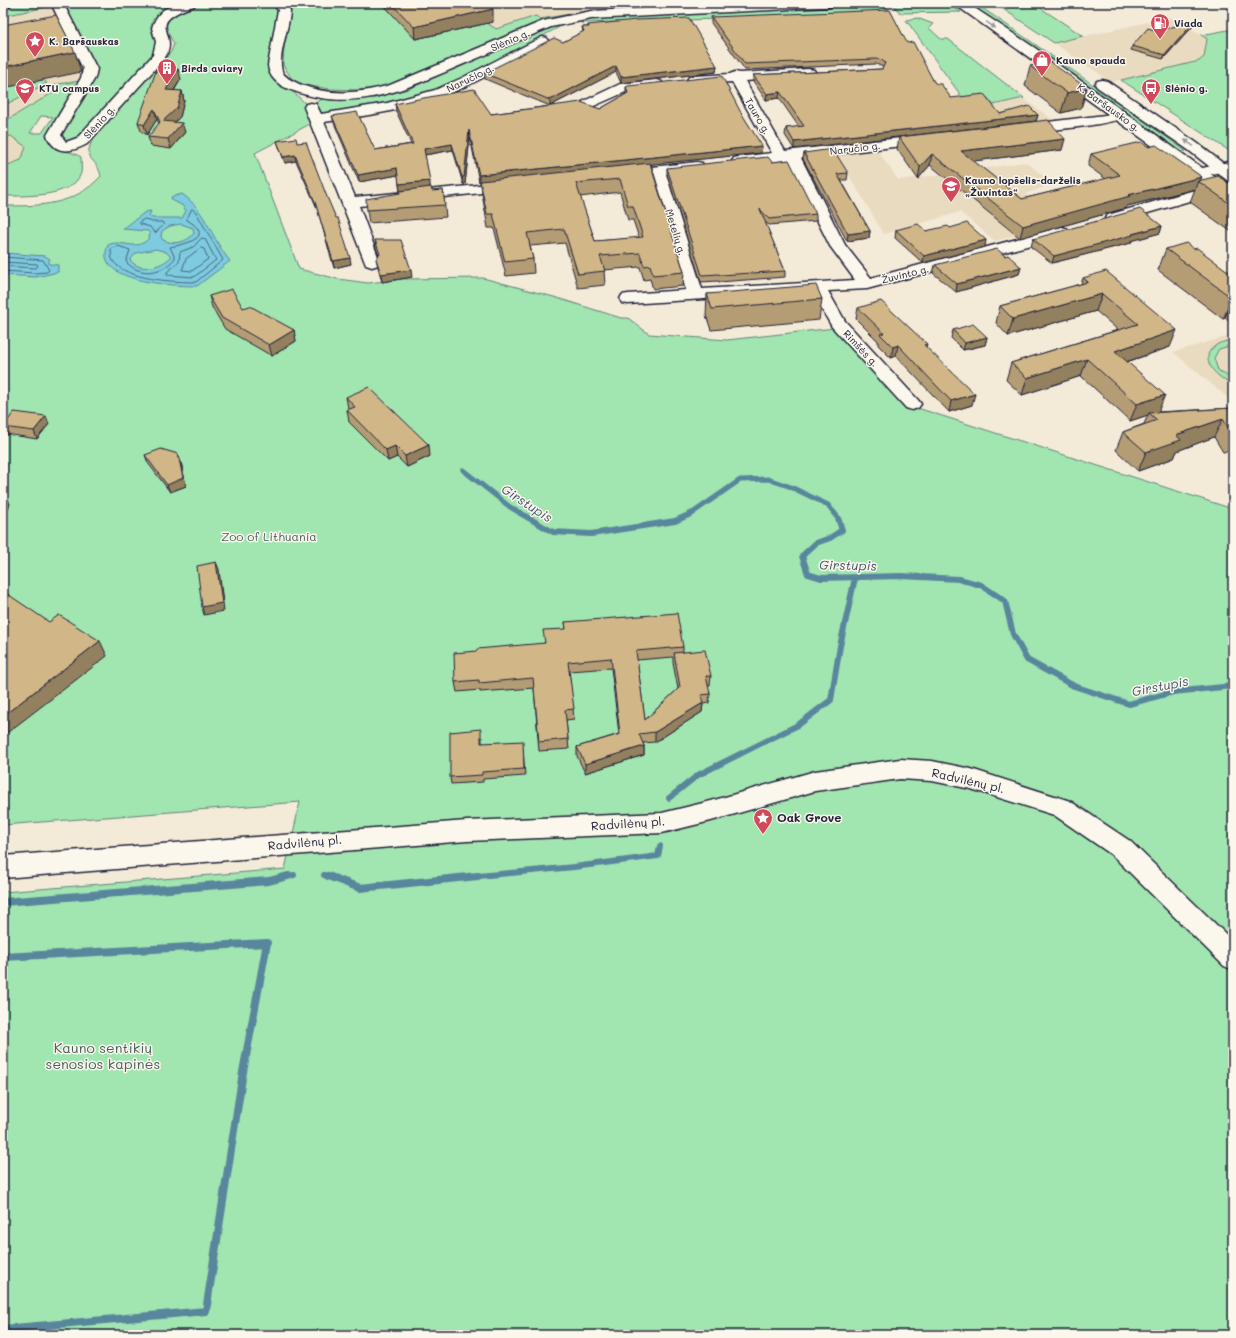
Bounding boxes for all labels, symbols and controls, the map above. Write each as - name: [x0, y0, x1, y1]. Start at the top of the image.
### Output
- fuel station icon: Viada: [1149, 12, 1171, 40]
- place label: Viada: [1174, 16, 1203, 30]
- one-way arrow: [986, 21, 996, 29]
- street label: Slėnio g.: [488, 26, 532, 54]
- place icon: K. Baršauskas: [24, 30, 46, 58]
- place label: K. Baršauskas: [49, 34, 119, 48]
- shop icon: Kauno spauda: [1031, 49, 1053, 77]
- place label: Kauno spauda: [1056, 53, 1126, 67]
- building icon: Birds aviary: [156, 57, 178, 85]
- place label: Birds aviary: [181, 61, 244, 75]
- street label: Naručio g.: [444, 61, 496, 95]
- school or university icon: KTU campus: [14, 77, 36, 105]
- bus stop icon: Slėnio g.: [1140, 77, 1162, 105]
- street label: K. Baršausko g.: [1075, 79, 1143, 135]
- place label: KTU campus: [39, 81, 99, 95]
- place label: Slėnio g.: [1165, 81, 1208, 95]
- street label: Tauro g.: [742, 95, 774, 137]
- street label: Slėnio g.: [80, 102, 118, 142]
- street label: Naručio g.: [829, 138, 881, 158]
- one-way arrow: [1183, 139, 1194, 147]
- place label: Kauno lopšelis-darželis „Žuvintas“: [965, 173, 1081, 199]
- school or university icon: Kauno lopšelis-darželis „Žuvintas“: [940, 175, 962, 203]
- street label: Metelių g.: [662, 207, 690, 257]
- street label: Žuvinto g.: [880, 261, 930, 287]
- street label: Rimšės g.: [840, 327, 882, 370]
- water label: Girstupis: [498, 480, 556, 525]
- park label: Zoo of Lithuania: [221, 528, 317, 544]
- water label: Girstupis: [819, 555, 877, 574]
- water label: Girstupis: [1130, 672, 1190, 699]
- street label: Radvilėnų pl.: [930, 764, 1006, 796]
- place icon: Oak Grove: [752, 807, 774, 835]
- place label: Oak Grove: [777, 809, 841, 825]
- street label: Radvilėnų pl.: [590, 812, 666, 834]
- street label: Radvilėnų pl.: [267, 831, 343, 853]
- park label: Kauno sentikių senosios kapinės: [46, 1038, 160, 1073]

